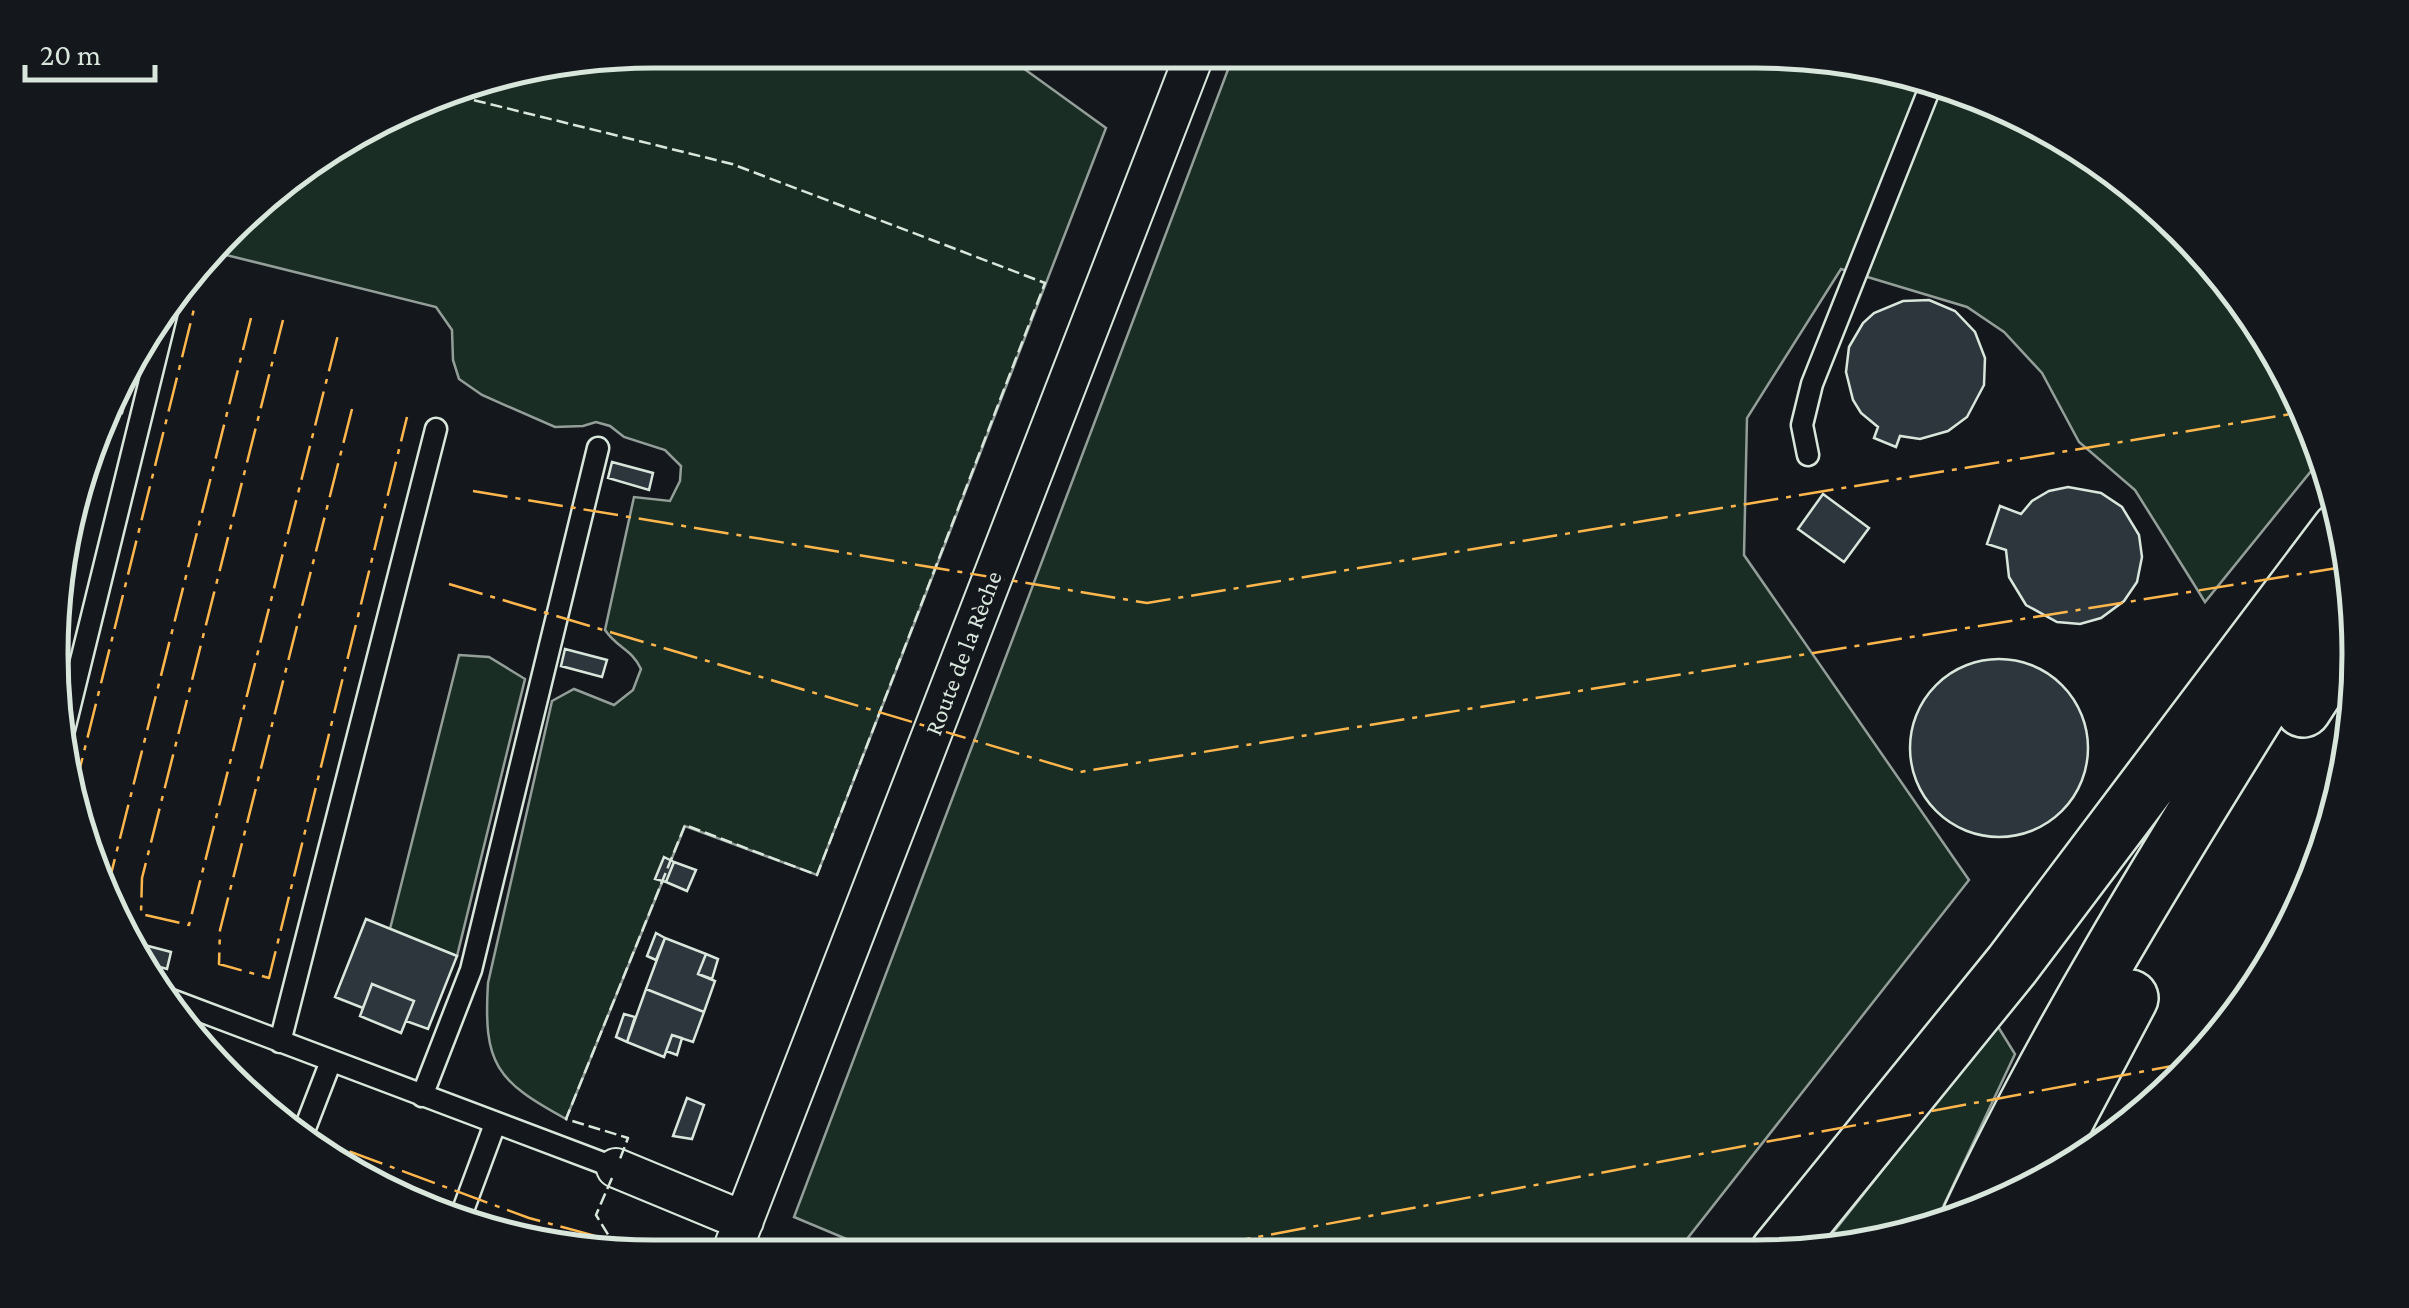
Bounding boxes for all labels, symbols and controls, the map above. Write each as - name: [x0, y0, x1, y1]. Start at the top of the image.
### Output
- scale bar: [25, 20, 155, 82]
- text: 20 m: [40, 38, 101, 71]
- street label: Route de la Rèche: [919, 567, 1007, 739]

